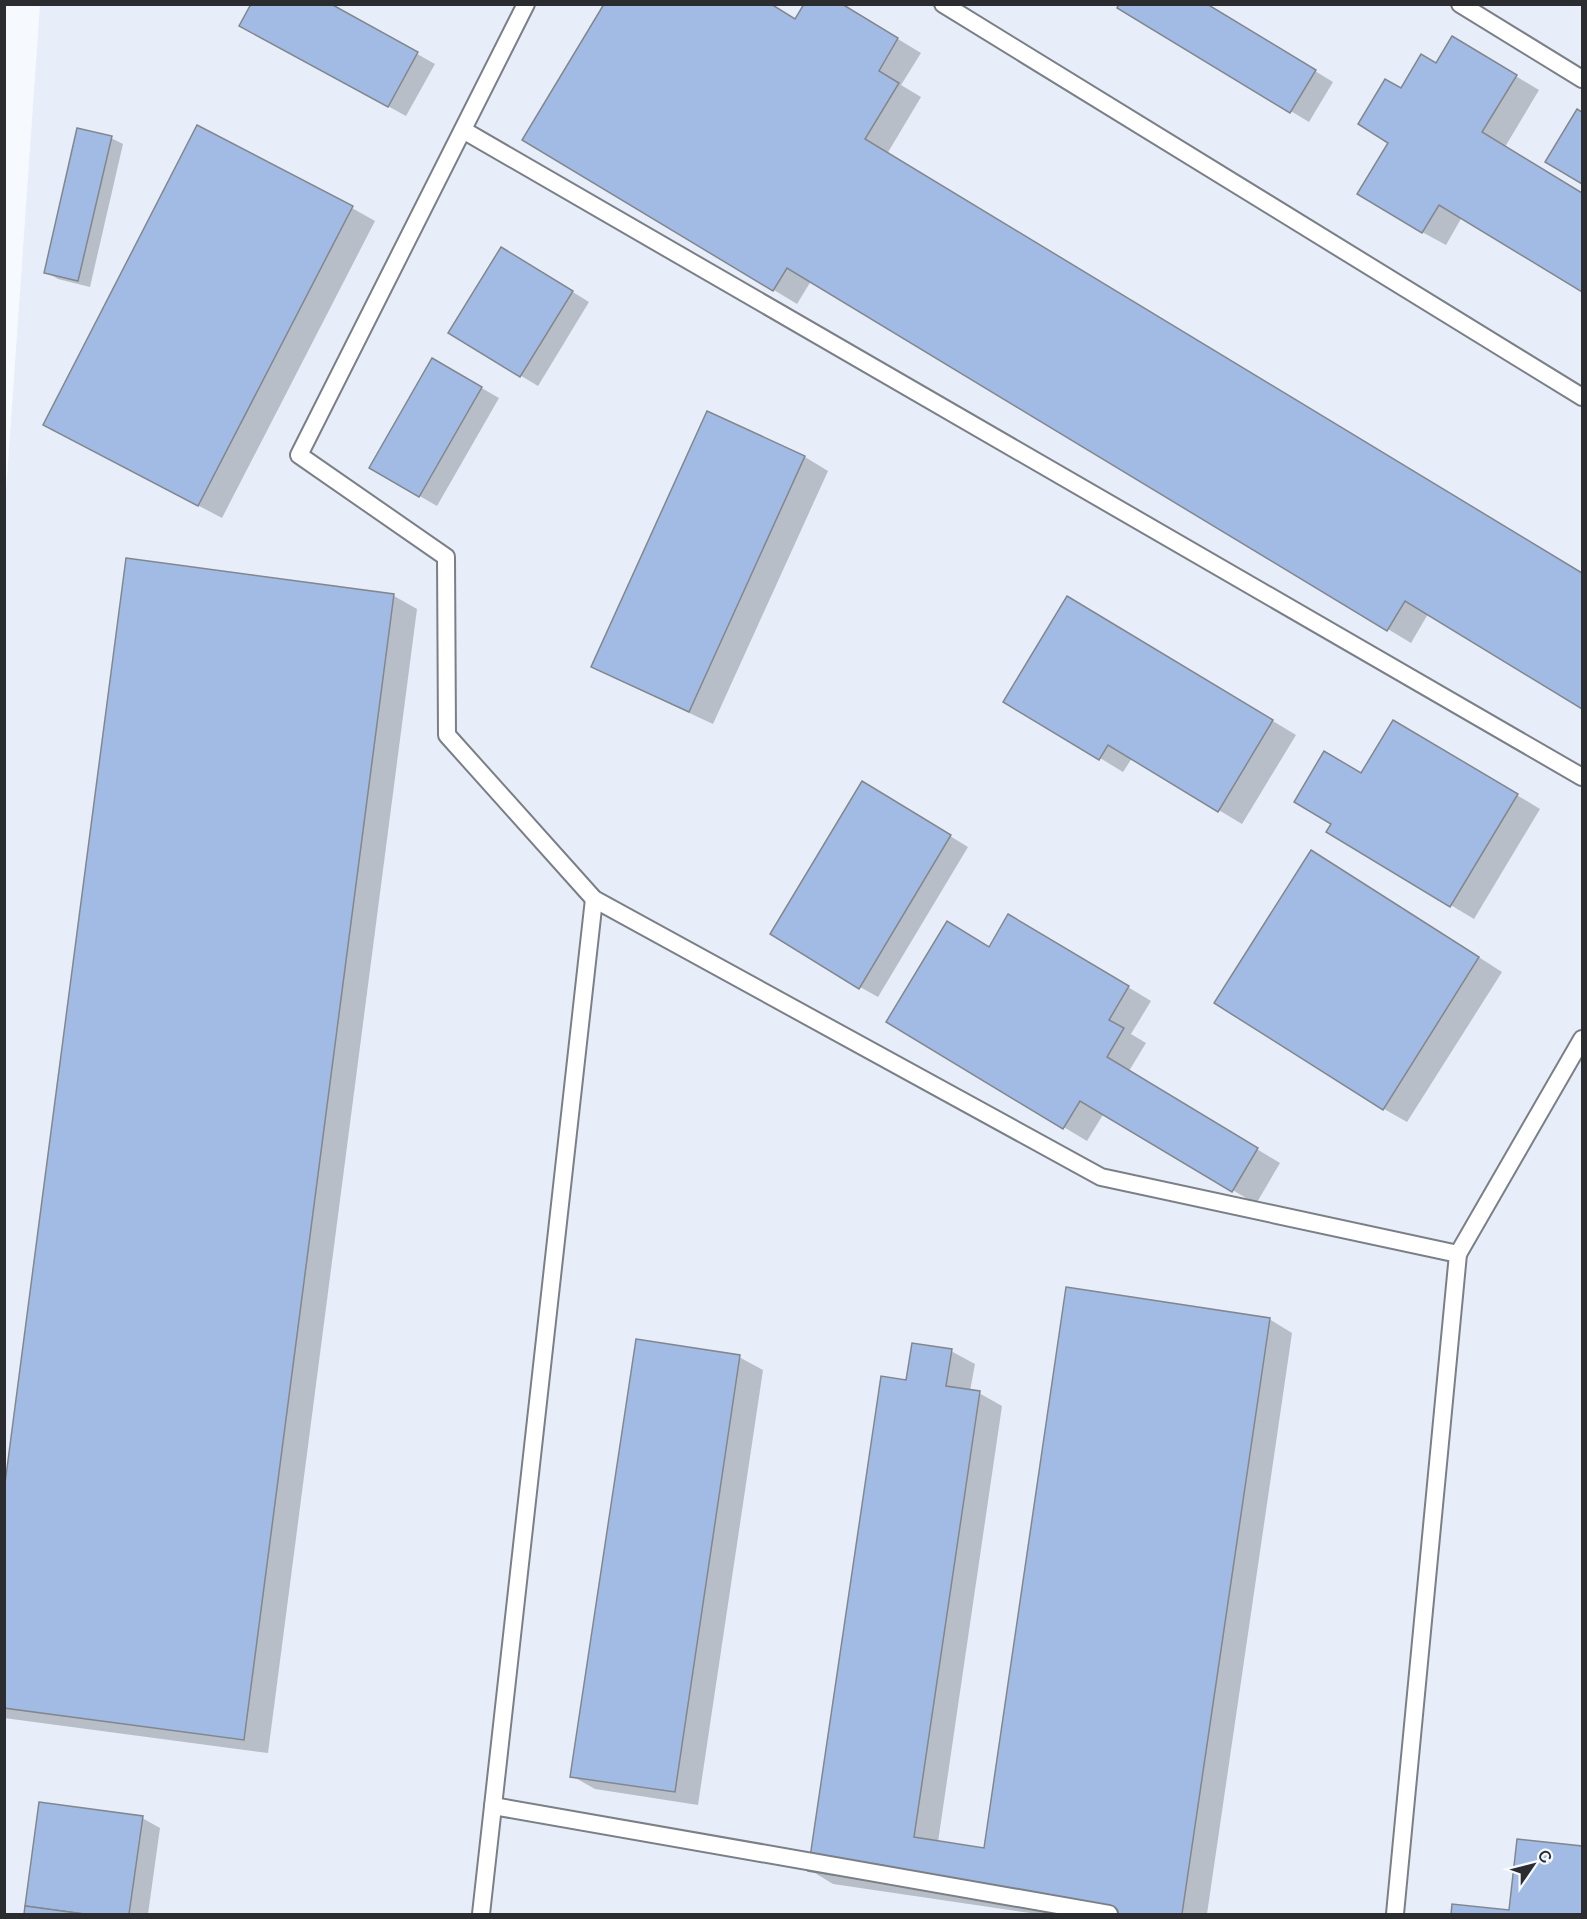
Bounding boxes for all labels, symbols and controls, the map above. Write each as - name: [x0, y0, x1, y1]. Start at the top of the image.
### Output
- north arrow: [1503, 1835, 1563, 1895]
- text: С: [1533, 1845, 1558, 1868]

